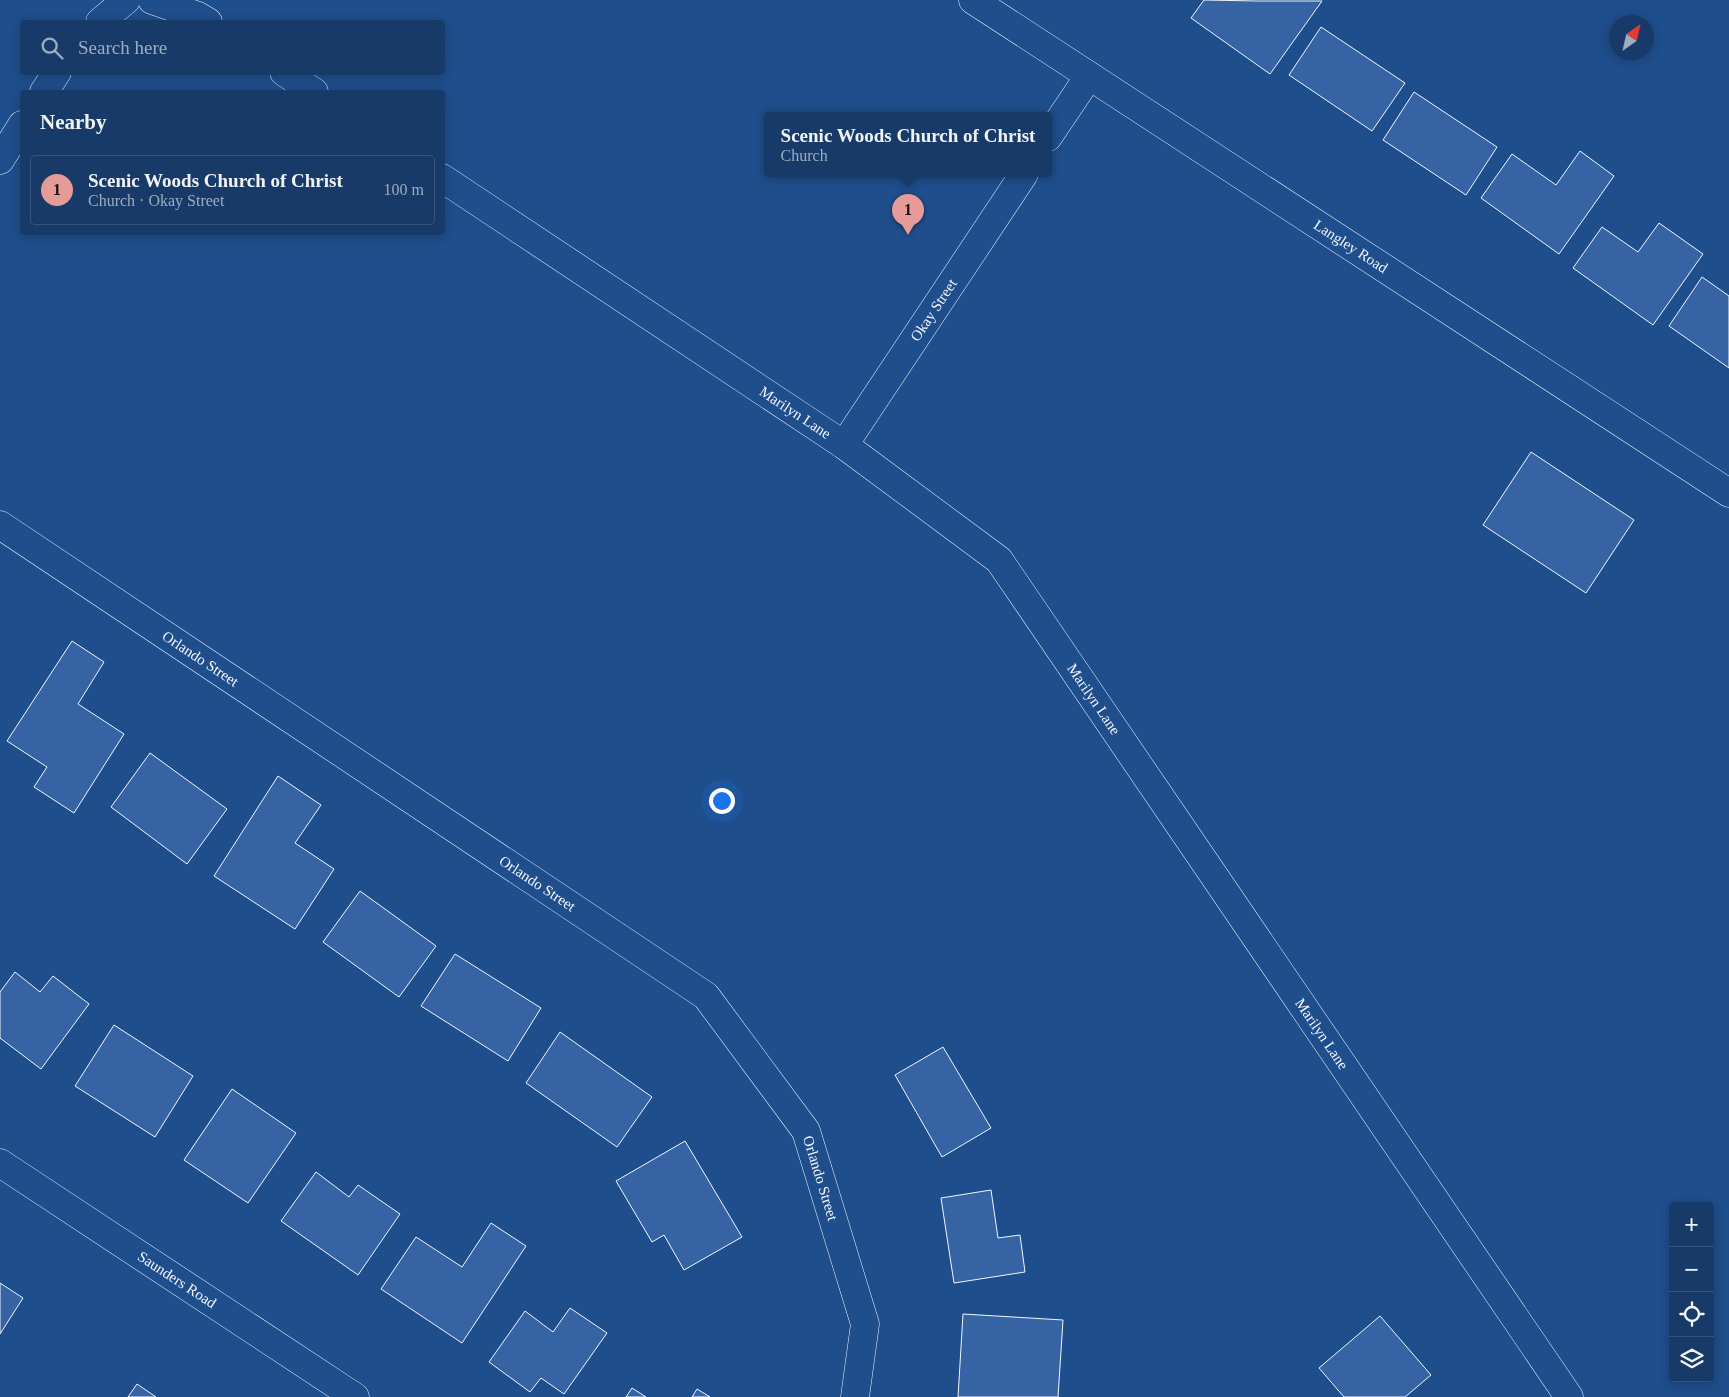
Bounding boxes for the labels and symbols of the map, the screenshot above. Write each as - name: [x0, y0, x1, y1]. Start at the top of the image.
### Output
- north arrow: [1609, 15, 1654, 60]
- pin: 1: [892, 194, 924, 235]
- street label: Langley Road: [1311, 217, 1391, 276]
- street label: Okay Street: [907, 275, 960, 344]
- street label: Marilyn Lane: [757, 383, 834, 442]
- street label: Orlando Street: [159, 628, 242, 690]
- street label: Marilyn Lane: [1064, 661, 1124, 738]
- your location: [709, 788, 735, 814]
- street label: Orlando Street: [496, 852, 579, 915]
- street label: Marilyn Lane: [1292, 996, 1352, 1073]
- street label: Orlando Street: [800, 1134, 841, 1223]
- street label: Saunders Road: [135, 1248, 220, 1312]

